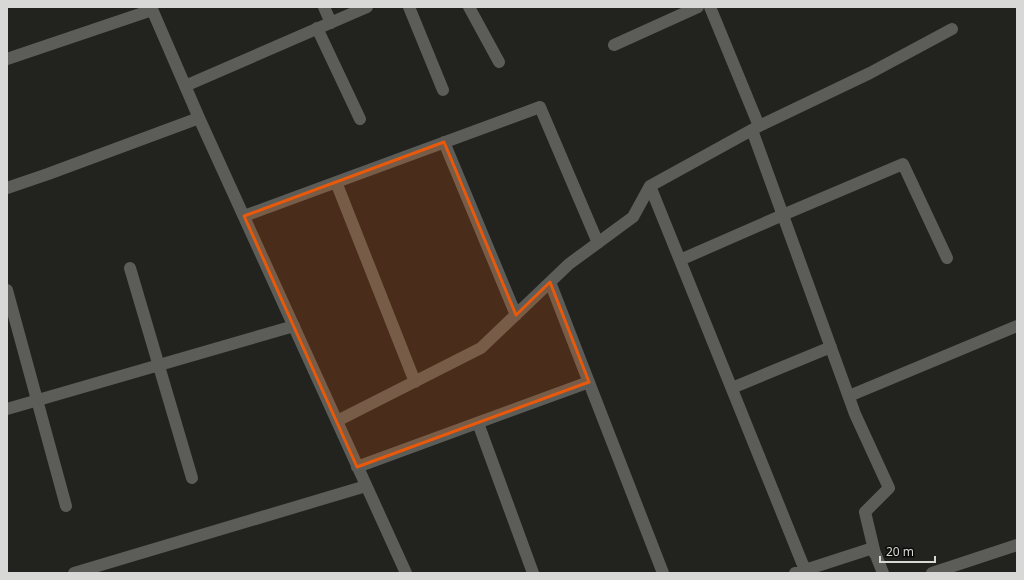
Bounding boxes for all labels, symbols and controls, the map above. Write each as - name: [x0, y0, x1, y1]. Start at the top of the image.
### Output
- scale bar: [880, 538, 935, 564]
- text: 20 m: [886, 543, 914, 560]

